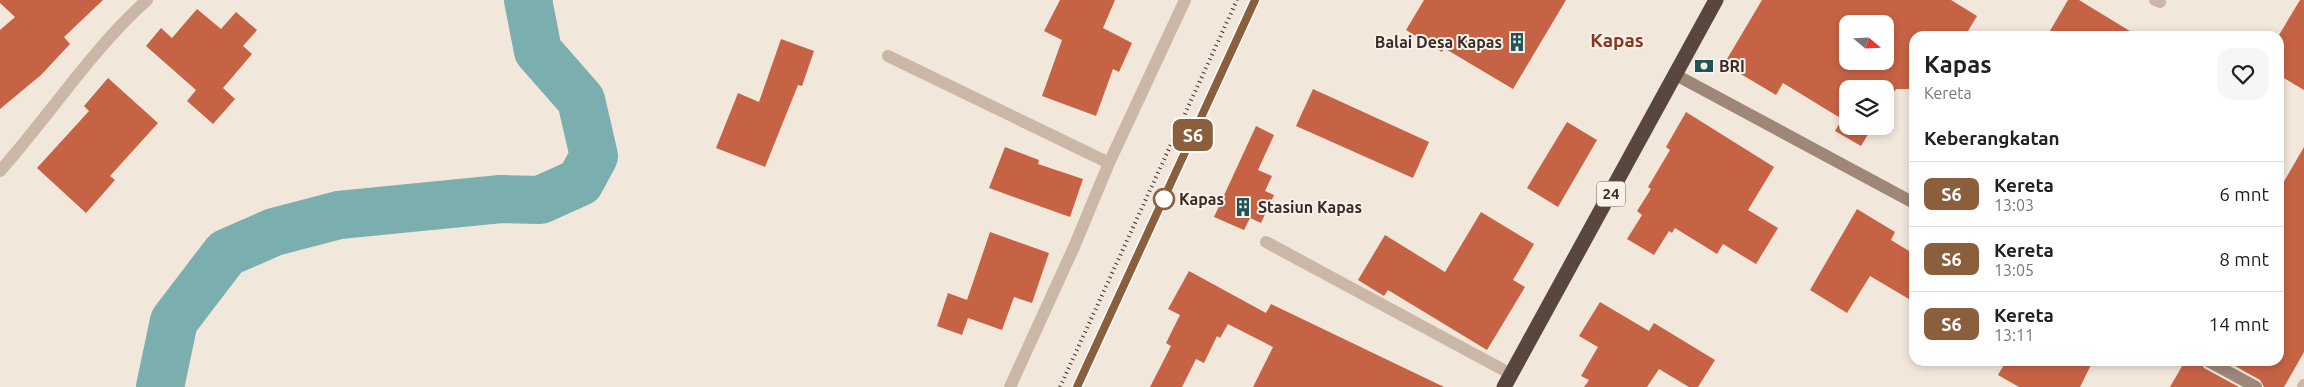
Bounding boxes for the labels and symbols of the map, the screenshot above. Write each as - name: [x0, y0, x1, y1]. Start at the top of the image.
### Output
- north arrow: [1839, 15, 1894, 70]
- district label: Kapas: [1590, 29, 1644, 51]
- building icon: Balai Desa Kapas: [1506, 31, 1528, 53]
- place label: Balai Desa Kapas: [1375, 33, 1502, 51]
- bank icon: BRI: [1693, 55, 1715, 77]
- place label: BRI: [1719, 57, 1745, 75]
- line badge: S6: [1170, 119, 1216, 151]
- road number: 24: [1597, 182, 1625, 206]
- marker: Kapas: [1153, 188, 1175, 210]
- place label: Kapas: [1179, 190, 1224, 208]
- building icon: Stasiun Kapas: [1232, 196, 1254, 218]
- place label: Stasiun Kapas: [1258, 198, 1362, 216]

